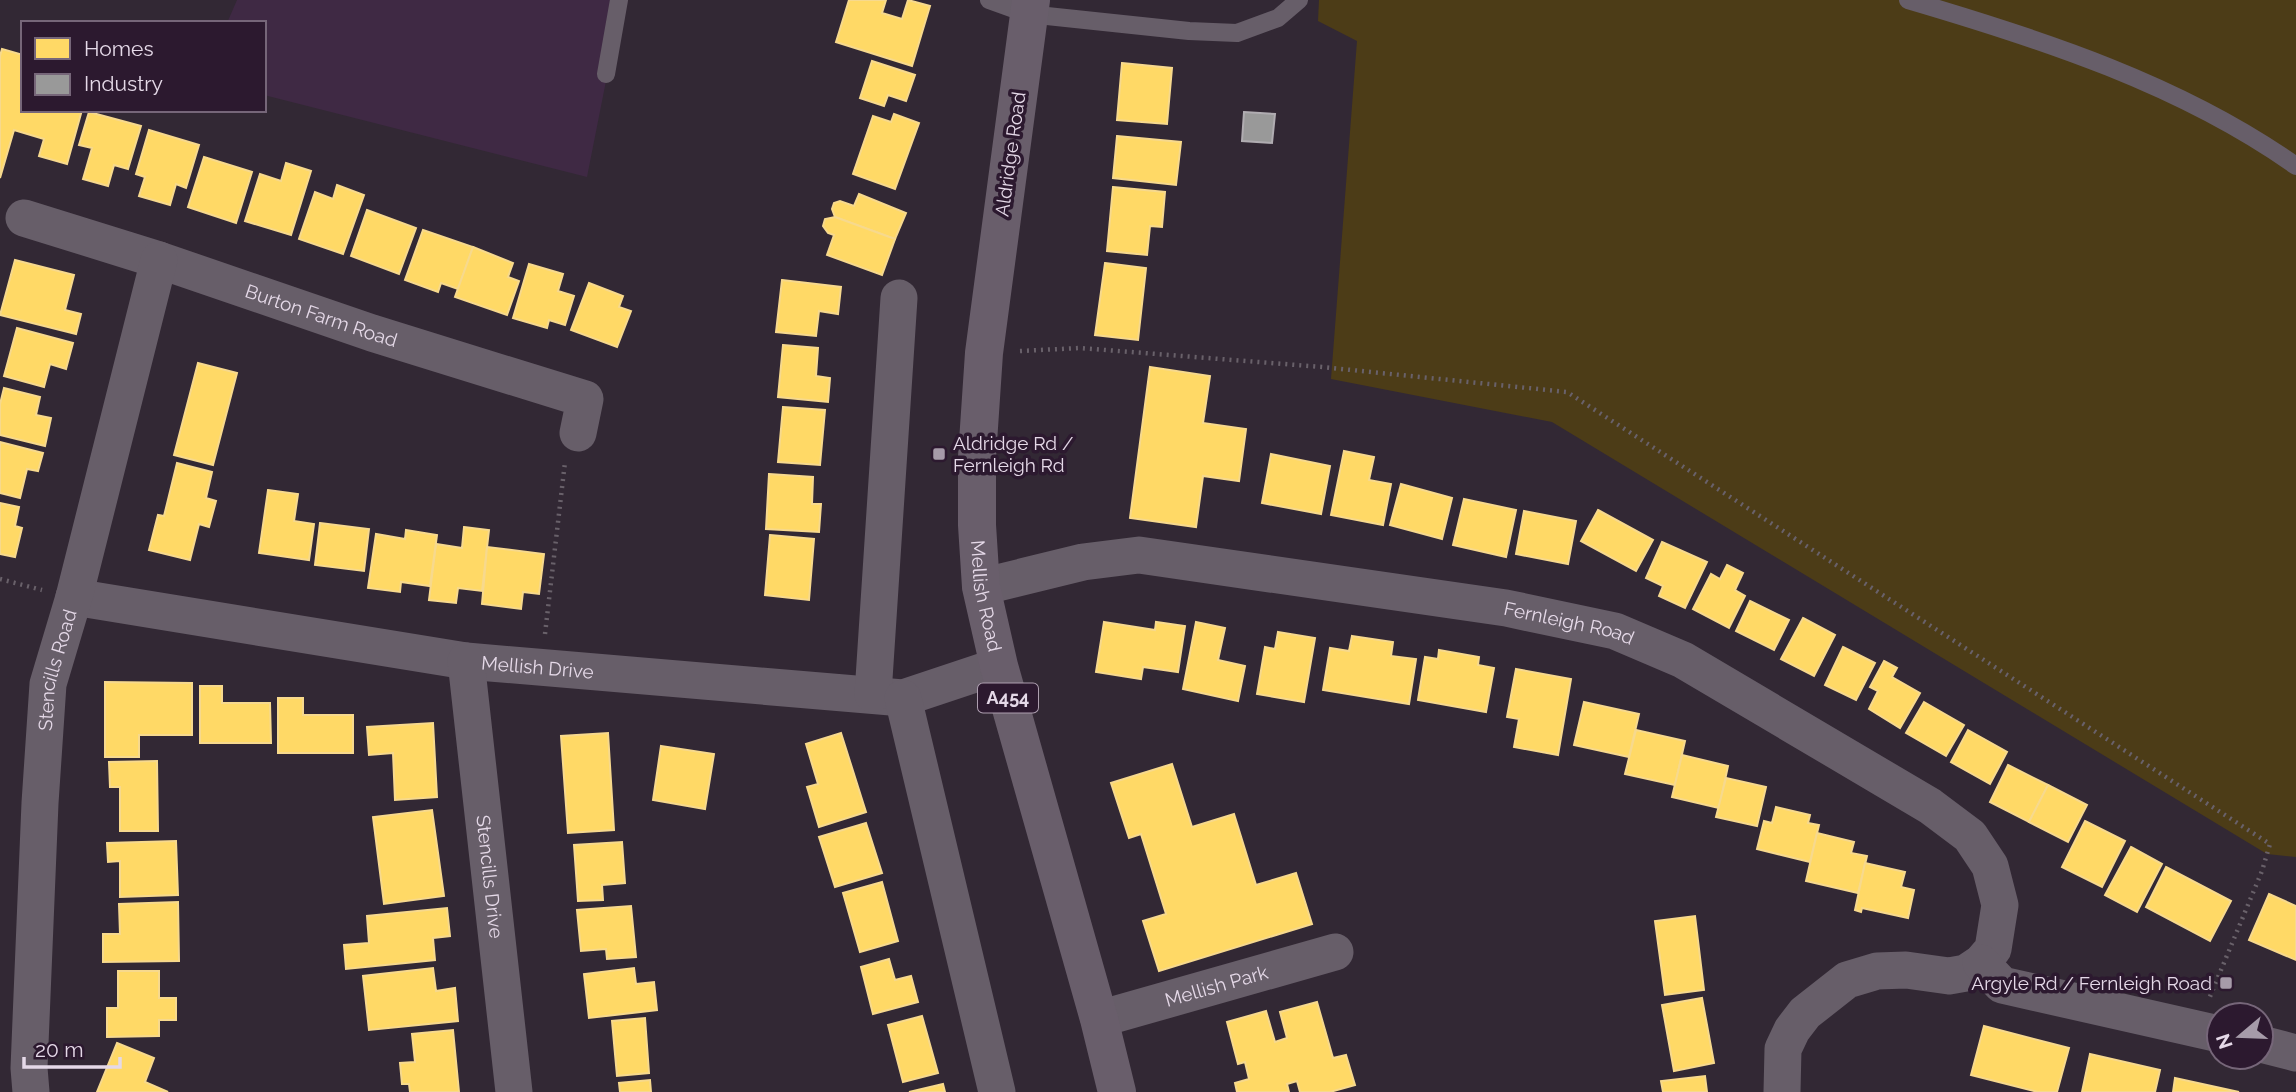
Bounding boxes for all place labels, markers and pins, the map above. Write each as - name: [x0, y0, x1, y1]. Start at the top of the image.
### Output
- place label: Aldridge Rd / Fernleigh Rd: [953, 432, 1073, 476]
- marker: Aldridge Rd / Fernleigh Rd: [931, 446, 947, 462]
- place label: Argyle Rd / Fernleigh Road: [1971, 972, 2212, 994]
- marker: Argyle Rd / Fernleigh Road: [2218, 975, 2234, 991]

